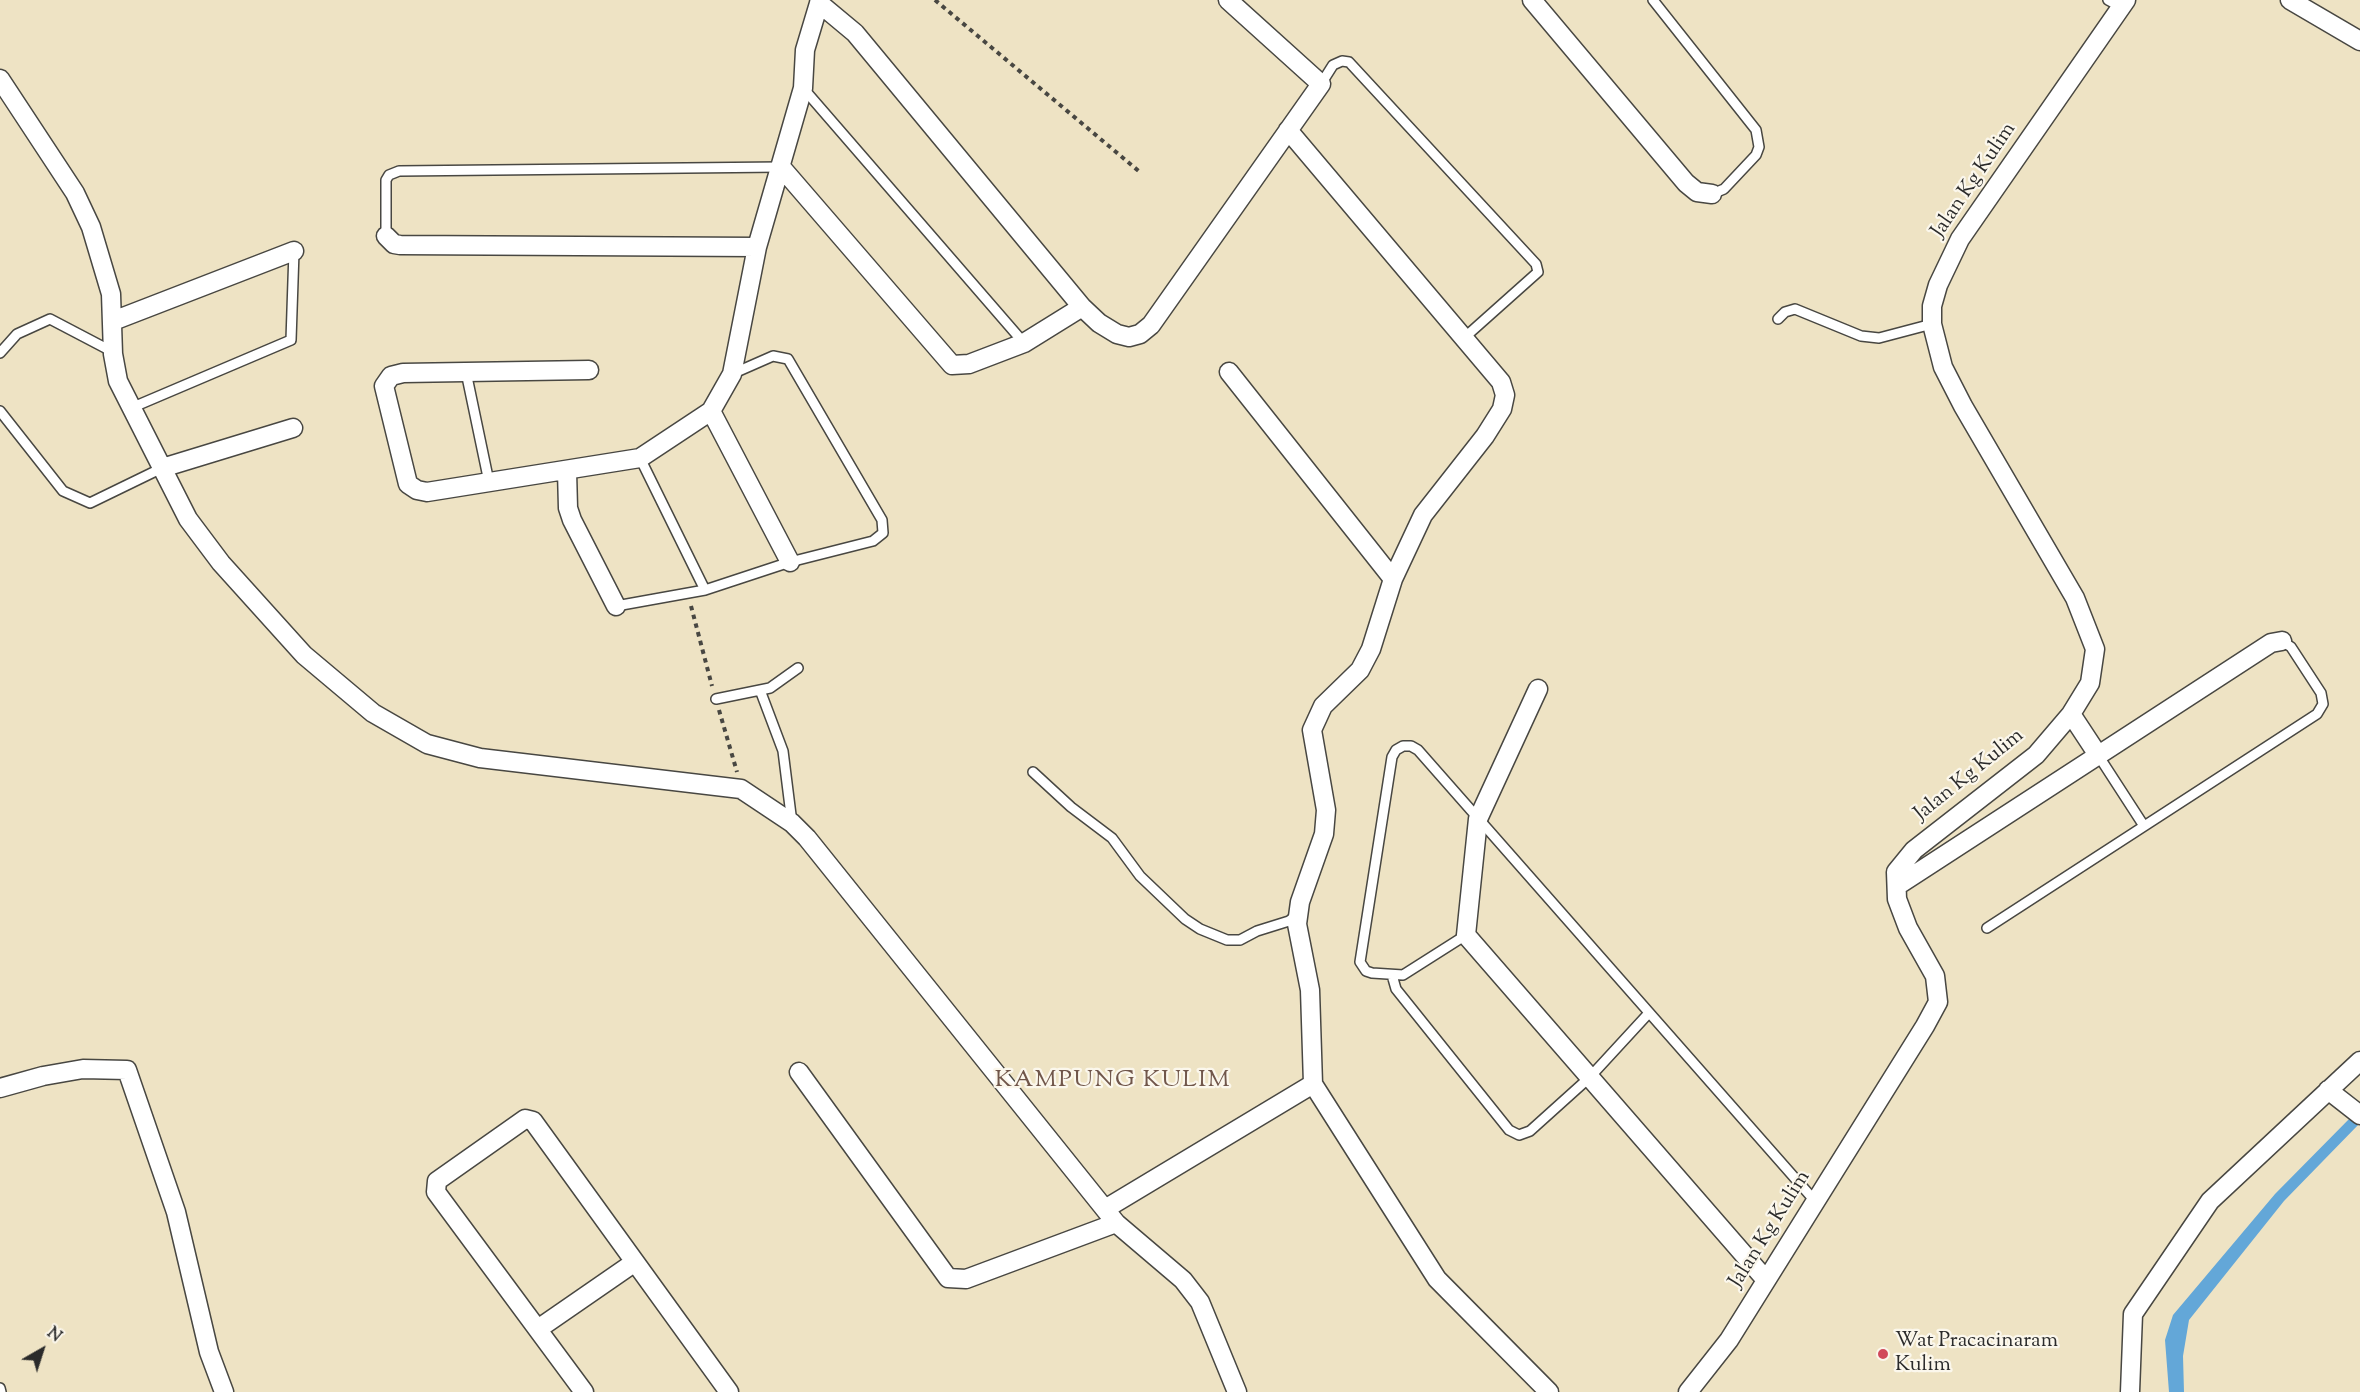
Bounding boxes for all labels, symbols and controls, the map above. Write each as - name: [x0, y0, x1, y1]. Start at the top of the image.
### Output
- street label: Jalan Kg Kulim: [1927, 119, 2023, 243]
- street label: Jalan Kg Kulim: [1910, 724, 2030, 828]
- district label: KAMPUNG KULIM: [995, 1068, 1231, 1096]
- street label: Jalan Kg Kulim: [1725, 1167, 1817, 1293]
- north arrow: [12, 1320, 72, 1380]
- text: N: [41, 1323, 66, 1349]
- place label: Wat Pracacinaram Kulim: [1895, 1329, 2058, 1379]
- marker: Wat Pracacinaram Kulim: [1876, 1347, 1890, 1361]

